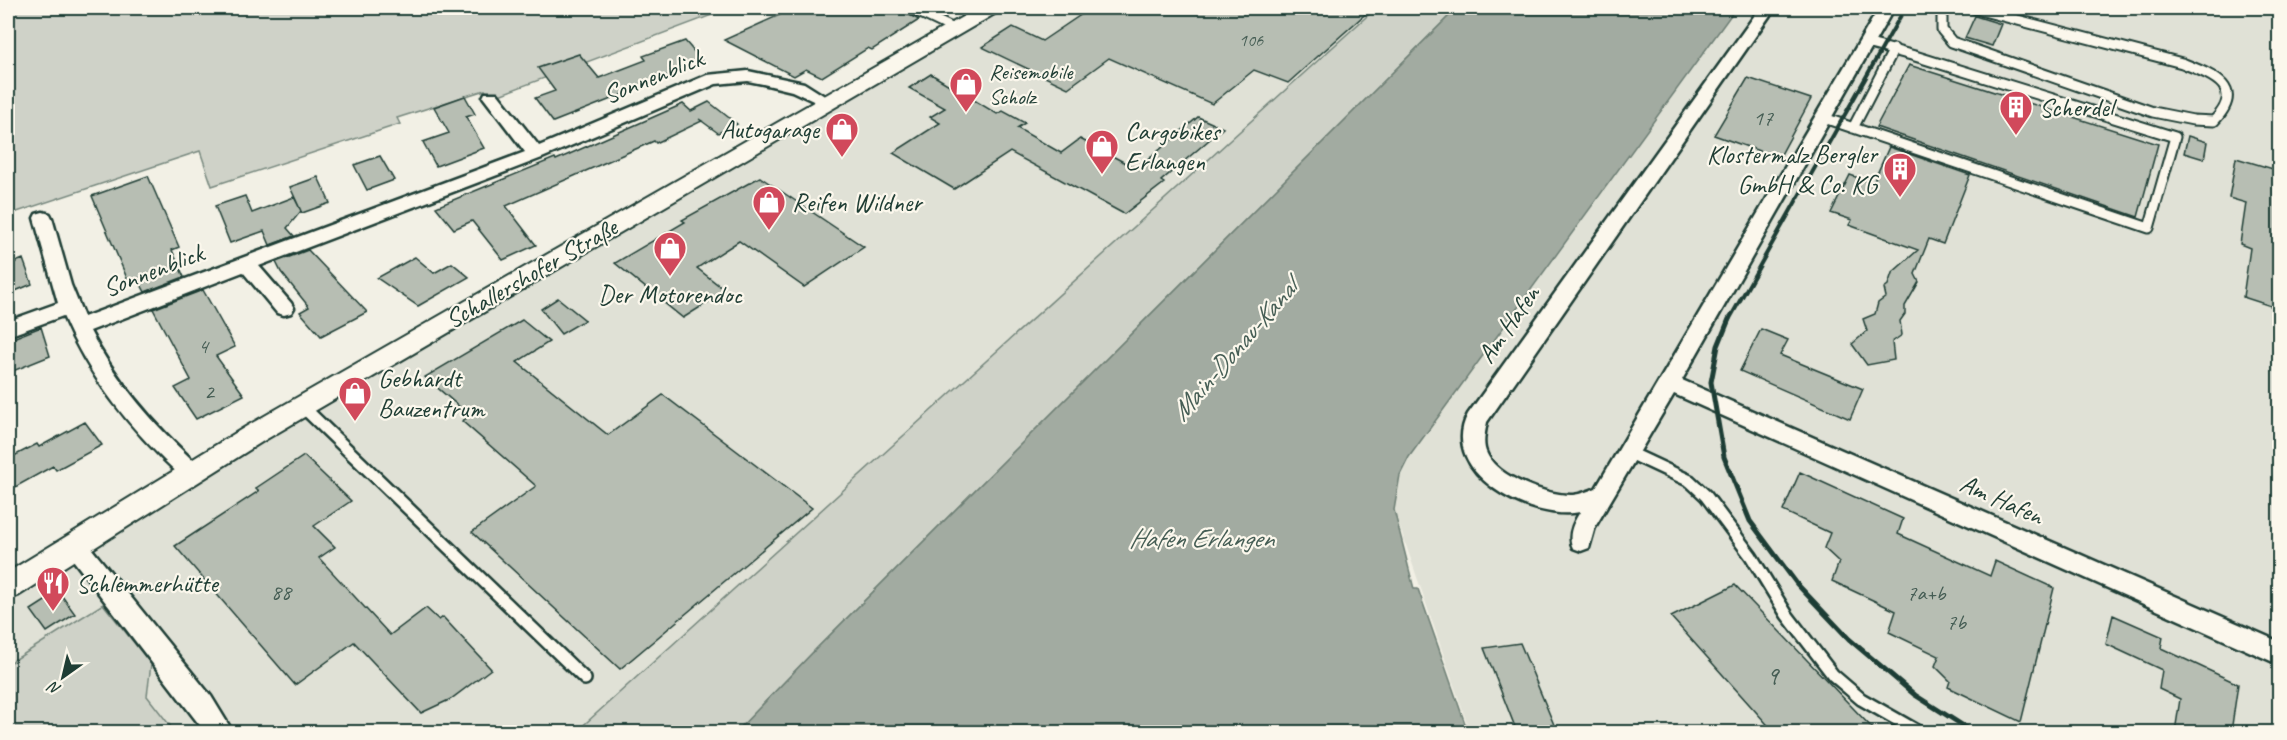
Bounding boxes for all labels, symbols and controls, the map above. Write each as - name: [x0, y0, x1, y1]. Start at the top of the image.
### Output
- house number: 106: [1239, 29, 1264, 51]
- street label: Sonnenblick: [598, 41, 710, 111]
- place label: Reisemobile Scholz: [989, 58, 1074, 111]
- shop icon: Reisemobile Scholz: [948, 66, 984, 113]
- building icon: Scherdel: [1998, 89, 2034, 136]
- place label: Scherdel: [2039, 91, 2118, 124]
- house number: 17: [1753, 104, 1774, 132]
- shop icon: Autogarage: [824, 111, 860, 158]
- place label: Autogarage: [721, 113, 821, 146]
- place label: Cargobikes Erlangen: [1125, 115, 1222, 178]
- shop icon: Cargobikes Erlangen: [1084, 128, 1120, 175]
- place label: Klostermalz Bergler GmbH & Co. KG: [1707, 138, 1880, 201]
- building icon: Klostermalz Bergler GmbH & Co. KG: [1882, 151, 1918, 198]
- shop icon: Reifen Wildner: [751, 184, 787, 231]
- place label: Reifen Wildner: [792, 186, 924, 219]
- street label: Schallershofer Straße: [439, 210, 625, 336]
- shop icon: Der Motorendoc: [652, 230, 688, 277]
- street label: Sonnenblick: [98, 235, 210, 305]
- water label: Main-Donau-Kanal: [1163, 266, 1310, 428]
- place label: Der Motorendoc: [598, 278, 743, 311]
- street label: Am Hafen: [1470, 278, 1548, 370]
- house number: 4: [198, 332, 210, 360]
- place label: Gebhardt Bauzentrum: [378, 362, 486, 425]
- shop icon: Gebhardt Bauzentrum: [337, 375, 373, 422]
- house number: 2: [204, 378, 216, 406]
- street label: Am Hafen: [1955, 467, 2050, 533]
- water label: Hafen Erlangen: [1129, 521, 1275, 555]
- restaurant icon: Schlemmerhütte: [35, 565, 71, 612]
- place label: Schlemmerhütte: [76, 567, 220, 600]
- house number: 88: [271, 578, 293, 606]
- house number: 7a+b: [1907, 579, 1947, 607]
- house number: 7b: [1946, 608, 1967, 636]
- north arrow: [33, 647, 93, 707]
- house number: 9: [1766, 658, 1780, 692]
- text: N: [43, 676, 65, 700]

